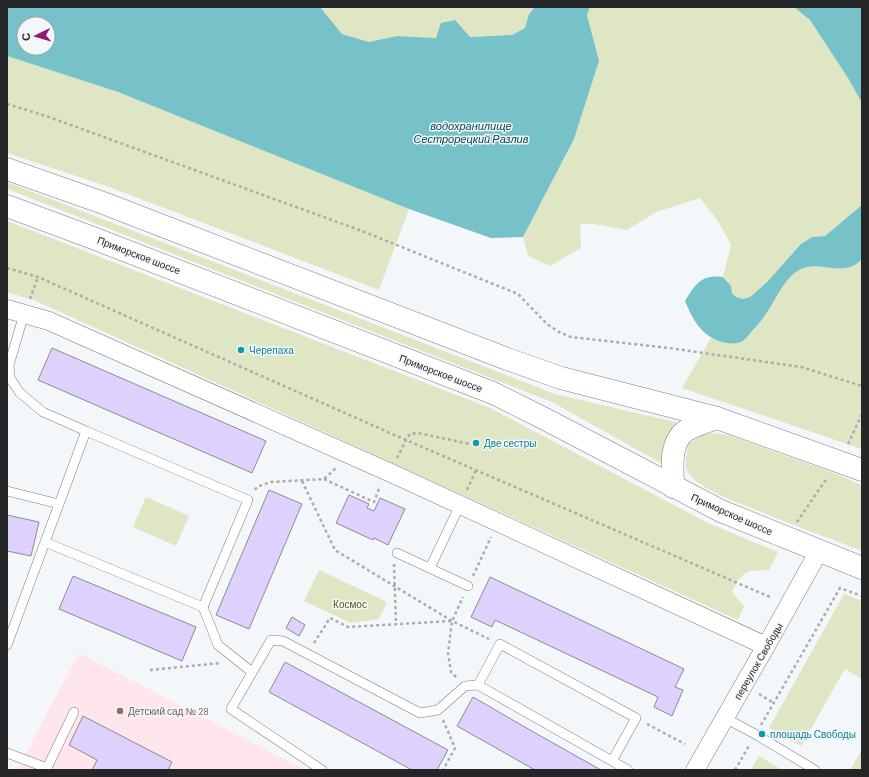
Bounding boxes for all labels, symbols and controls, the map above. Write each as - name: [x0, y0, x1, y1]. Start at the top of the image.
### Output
- north arrow: [16, 16, 56, 56]
- text: С: [19, 32, 32, 41]
- water label: водохранилище Сестрорецкий Разлив: [414, 119, 529, 145]
- street label: Приморское шоссе: [96, 234, 183, 277]
- place label: Черепаха: [249, 344, 294, 356]
- marker: Черепаха: [236, 345, 246, 355]
- street label: Приморское шоссе: [398, 352, 485, 395]
- place label: Две сестры: [484, 437, 536, 449]
- marker: Две сестры: [471, 438, 481, 448]
- street label: Приморское шоссе: [689, 491, 775, 538]
- park label: Космос: [333, 598, 367, 610]
- street label: переулок Свободы: [731, 620, 785, 702]
- place label: Детский сад № 28: [128, 705, 209, 717]
- marker: Детский сад № 28: [115, 706, 125, 716]
- place label: площадь Свободы: [770, 728, 856, 740]
- marker: площадь Свободы: [757, 729, 767, 739]

